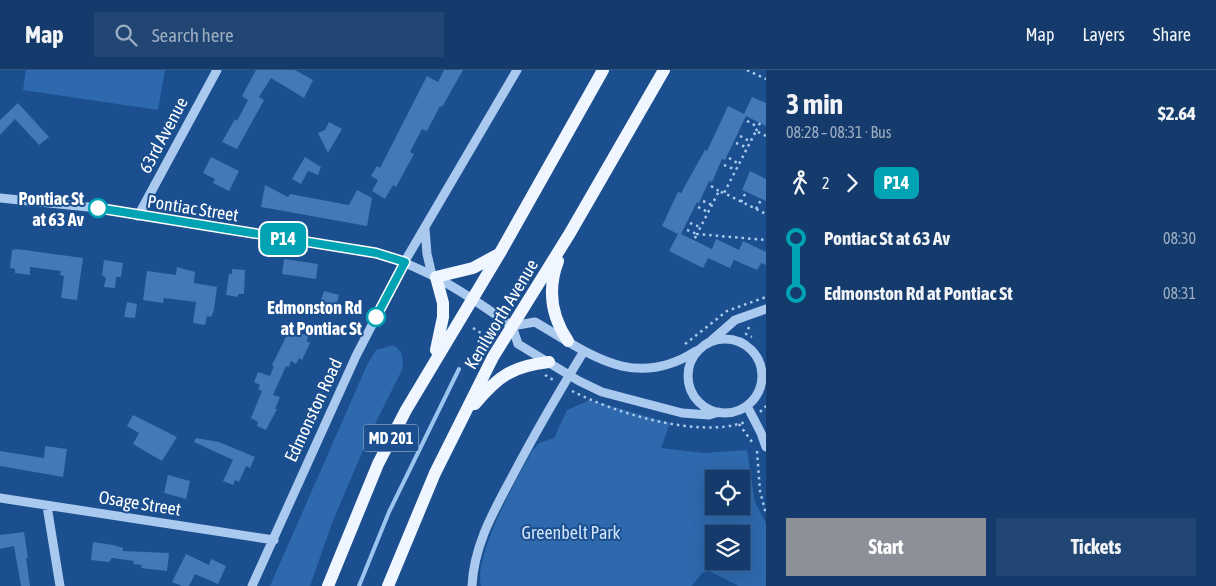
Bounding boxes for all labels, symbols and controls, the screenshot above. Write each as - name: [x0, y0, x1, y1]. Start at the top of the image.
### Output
- search box: [94, 12, 444, 57]
- text: Map: [25, 21, 64, 48]
- icon: search: [112, 21, 140, 49]
- text: Search here: [152, 24, 234, 46]
- text: Map: [1025, 24, 1054, 45]
- text: Layers: [1082, 24, 1125, 45]
- text: Share: [1153, 24, 1191, 45]
- text: 3 min: [786, 88, 843, 120]
- street label: 63rd Avenue: [134, 93, 192, 177]
- text: $2.64: [1158, 102, 1196, 124]
- text: 08:28 – 08:31 · Bus: [786, 123, 891, 141]
- icon: walk: [786, 169, 814, 197]
- icon: forward: [838, 169, 866, 197]
- text: P14: [884, 172, 909, 193]
- text: 2: [822, 174, 830, 192]
- place label: Pontiac St at 63 Av: [19, 188, 85, 230]
- street label: Pontiac Street: [146, 190, 240, 226]
- marker: Pontiac St at 63 Av: [88, 198, 108, 218]
- line badge: P14: [254, 223, 312, 255]
- text: Pontiac St at 63 Av: [824, 227, 950, 249]
- text: P14: [270, 228, 296, 249]
- text: 08:30: [1163, 229, 1196, 247]
- street label: Kenilworth Avenue: [460, 255, 542, 373]
- text: Edmonston Rd at Pontiac St: [824, 282, 1013, 304]
- text: 08:31: [1163, 284, 1196, 302]
- place label: Edmonston Rd at Pontiac St: [267, 297, 363, 339]
- marker: Edmonston Rd at Pontiac St: [366, 307, 386, 327]
- street label: Edmonston Road: [280, 355, 346, 465]
- road number: MD 201: [364, 424, 418, 452]
- map controls: [705, 470, 750, 570]
- button: locate: [705, 470, 750, 515]
- street label: Osage Street: [97, 486, 183, 520]
- button: Start: [786, 518, 986, 576]
- button: Tickets: [996, 518, 1196, 576]
- park label: Greenbelt Park: [521, 522, 621, 543]
- button: layers: [705, 525, 750, 570]

